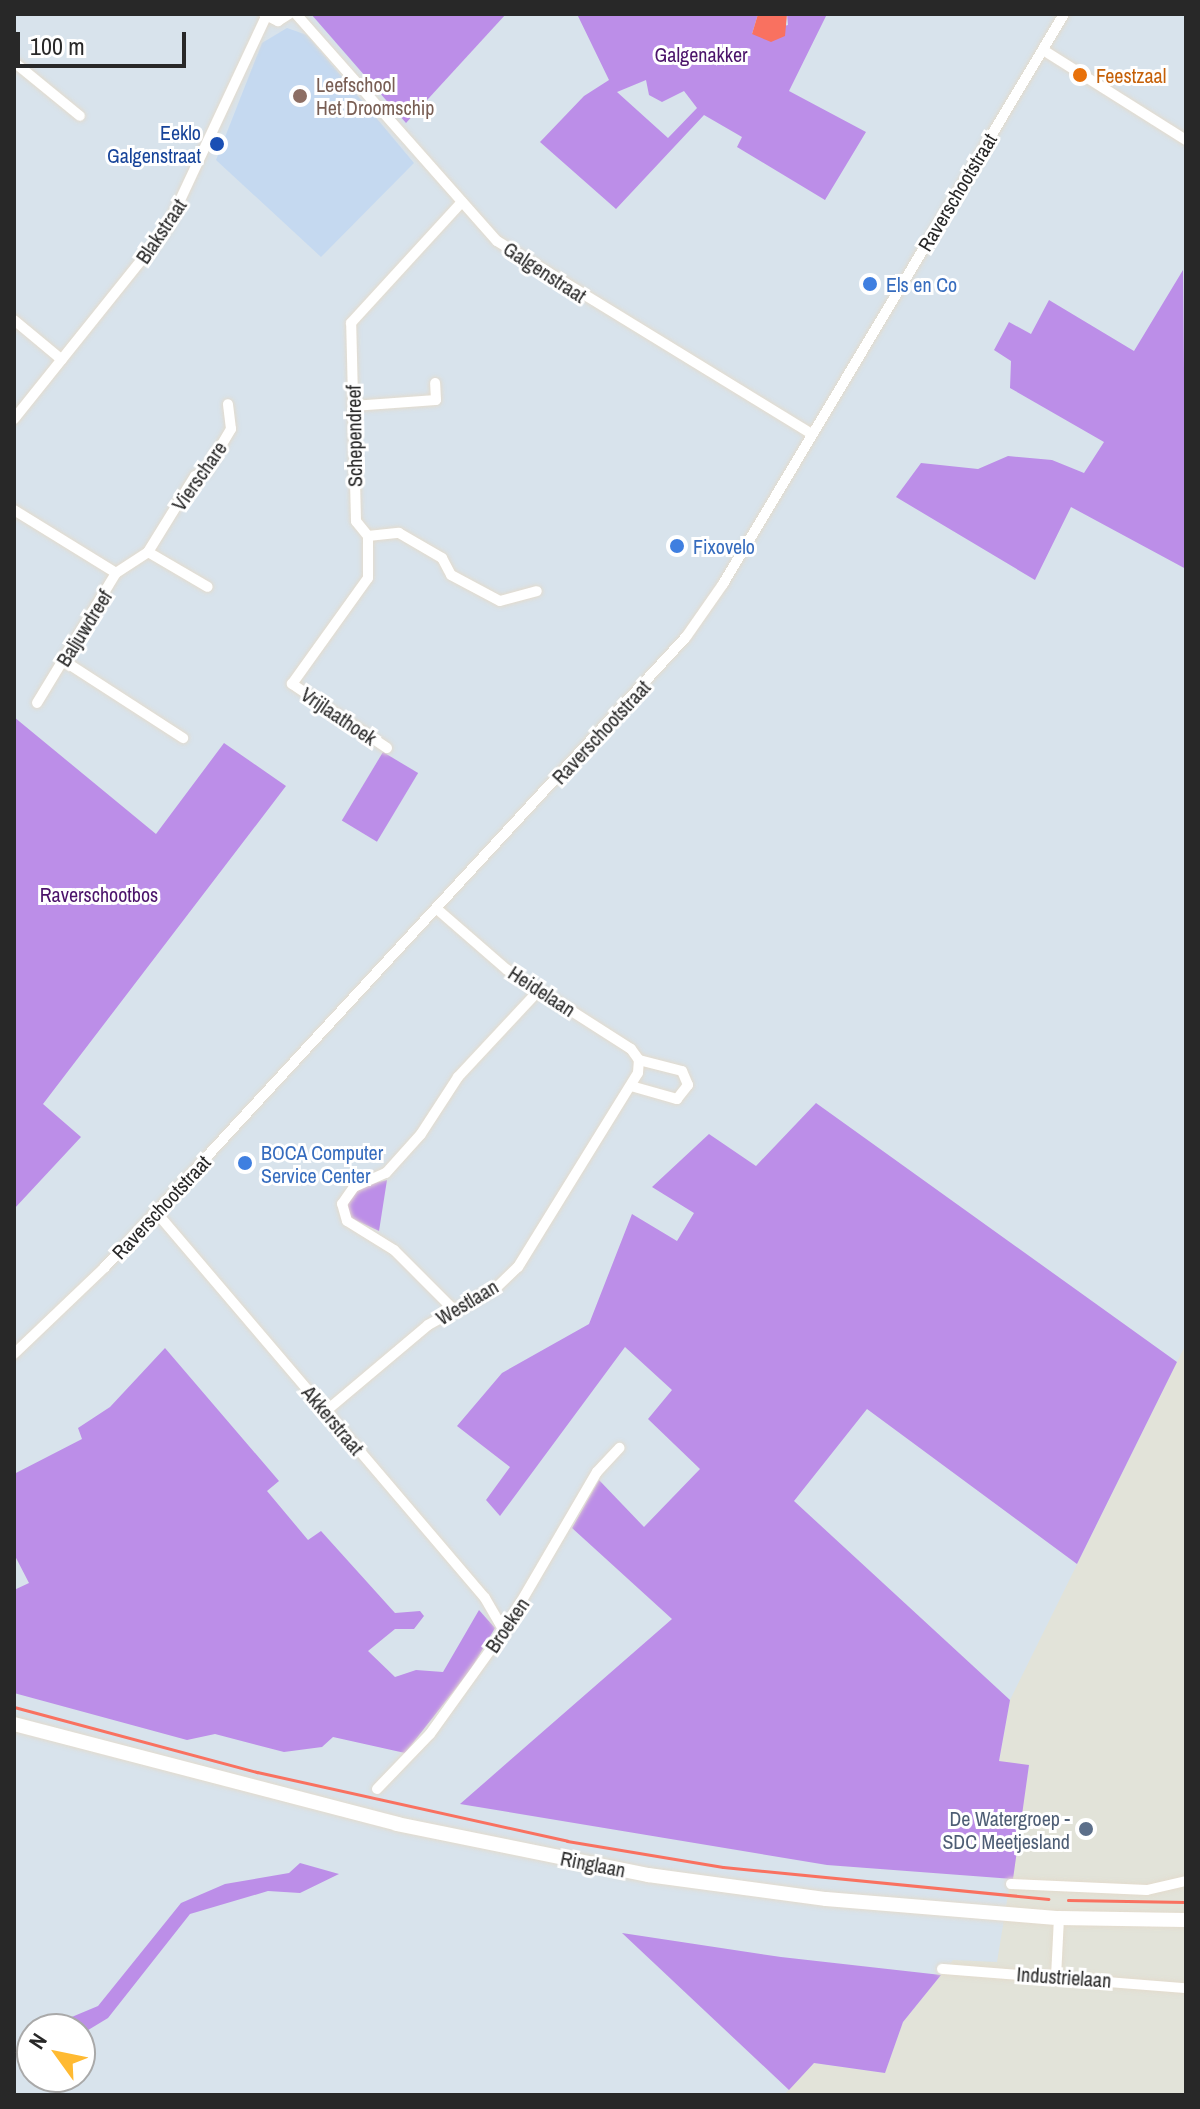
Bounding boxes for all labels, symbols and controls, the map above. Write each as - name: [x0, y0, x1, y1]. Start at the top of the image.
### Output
- scale bar: [20, 16, 190, 66]
- text: 100 m: [30, 30, 85, 62]
- park label: Galgenakker: [655, 42, 747, 66]
- place label: Feestzaal: [1096, 63, 1166, 87]
- marker: Feestzaal: [1071, 66, 1089, 84]
- place label: Leefschool Het Droomschip: [316, 72, 434, 119]
- marker: Leefschool Het Droomschip: [291, 87, 309, 105]
- place label: Eeklo Galgenstraat: [107, 120, 201, 167]
- street label: Raverschootstraat: [912, 129, 1002, 255]
- marker: Eeklo Galgenstraat: [208, 135, 226, 153]
- street label: Blakstraat: [131, 194, 191, 268]
- street label: Galgenstraat: [499, 236, 591, 308]
- place label: Els en Co: [886, 272, 957, 296]
- marker: Els en Co: [861, 275, 879, 293]
- street label: Schependreef: [341, 385, 367, 487]
- street label: Vierschare: [167, 437, 231, 515]
- place label: Fixovelo: [693, 534, 755, 558]
- marker: Fixovelo: [668, 537, 686, 555]
- street label: Baljuwdreef: [51, 585, 117, 671]
- street label: Raverschootstraat: [547, 675, 655, 789]
- street label: Vrijlaathoek: [297, 682, 381, 750]
- park label: Raverschootbos: [40, 882, 158, 906]
- street label: Heidelaan: [504, 961, 580, 1021]
- place label: BOCA Computer Service Center: [261, 1140, 384, 1187]
- street label: Raverschootstraat: [107, 1150, 215, 1264]
- marker: BOCA Computer Service Center: [236, 1154, 254, 1172]
- street label: Westlaan: [432, 1274, 502, 1330]
- street label: Akkerstraat: [297, 1381, 369, 1459]
- street label: Broeken: [480, 1593, 534, 1657]
- place label: De Watergroep - SDC Meetjesland: [942, 1806, 1070, 1853]
- marker: De Watergroep - SDC Meetjesland: [1077, 1820, 1095, 1838]
- street label: Ringlaan: [558, 1846, 628, 1882]
- street label: Industrielaan: [1016, 1962, 1112, 1992]
- north arrow: [16, 2013, 96, 2093]
- text: N: [21, 2027, 54, 2055]

